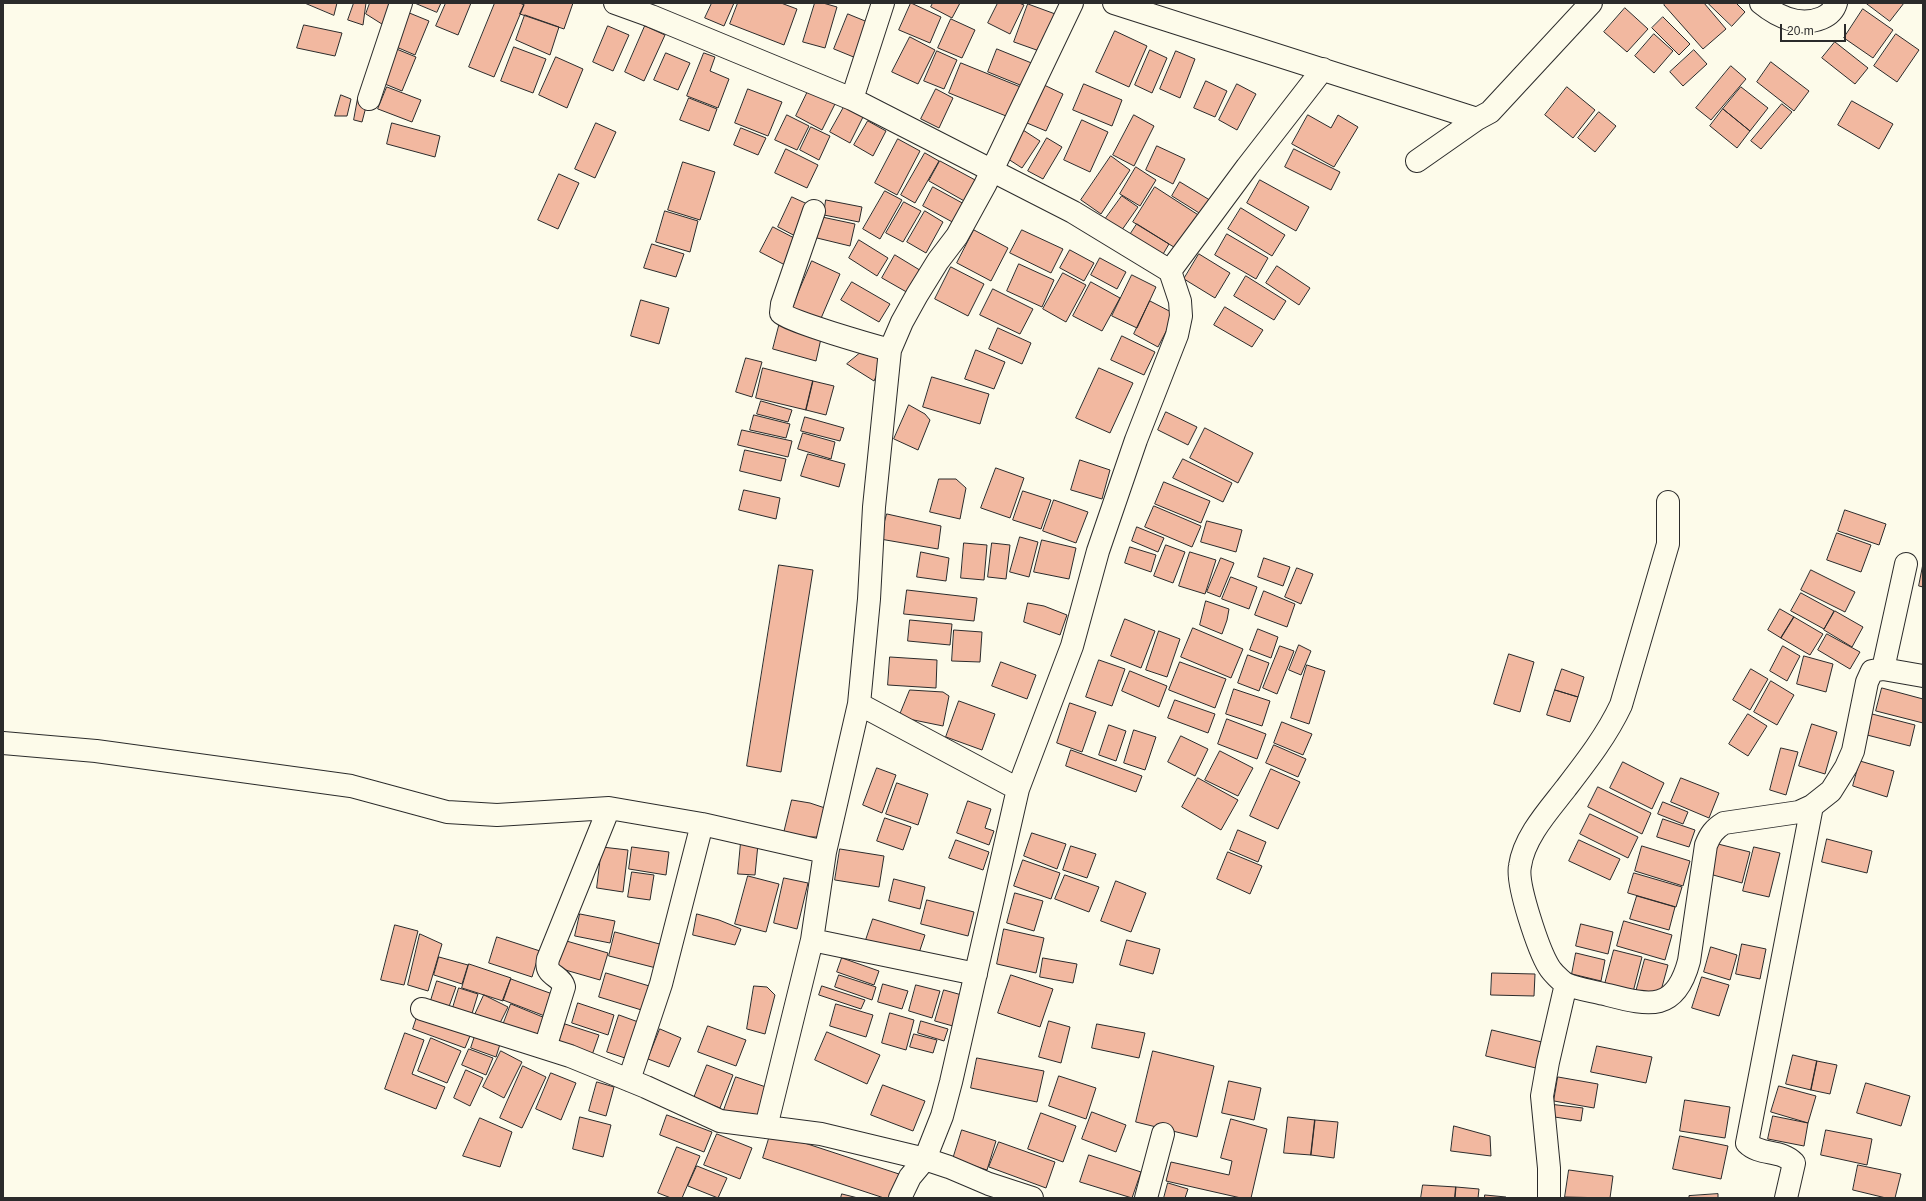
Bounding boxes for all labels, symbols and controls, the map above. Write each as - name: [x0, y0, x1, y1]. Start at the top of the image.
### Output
- scale bar: [1782, 16, 1848, 42]
- text: 20 m: [1787, 24, 1814, 38]

